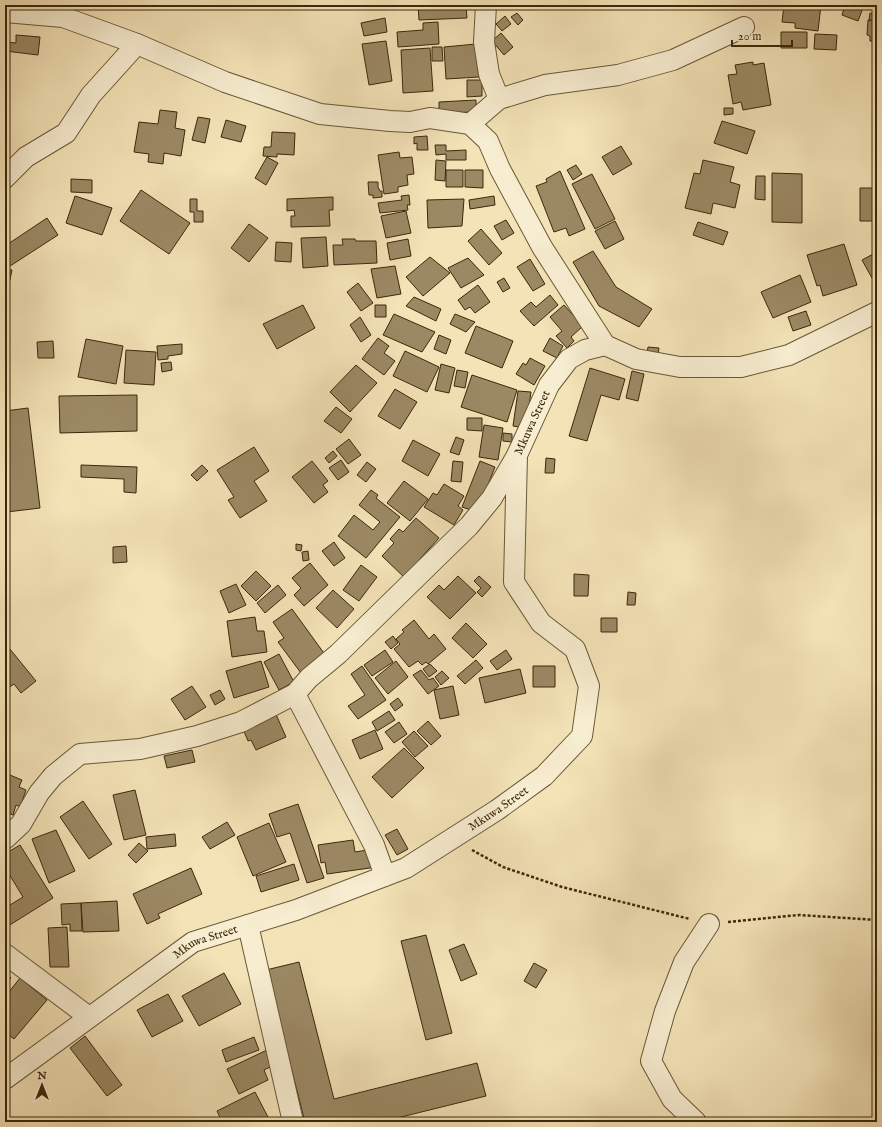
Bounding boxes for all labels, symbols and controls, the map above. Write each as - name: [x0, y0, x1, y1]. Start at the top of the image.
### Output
- scale bar: [732, 22, 792, 48]
- text: 20 m: [738, 29, 761, 44]
- street label: Mkuwa Street: [511, 388, 553, 457]
- street label: Mkuwa Street: [465, 782, 531, 834]
- street label: Mkuwa Street: [170, 921, 239, 962]
- north arrow: [22, 1065, 62, 1105]
- text: N: [36, 1069, 47, 1083]

